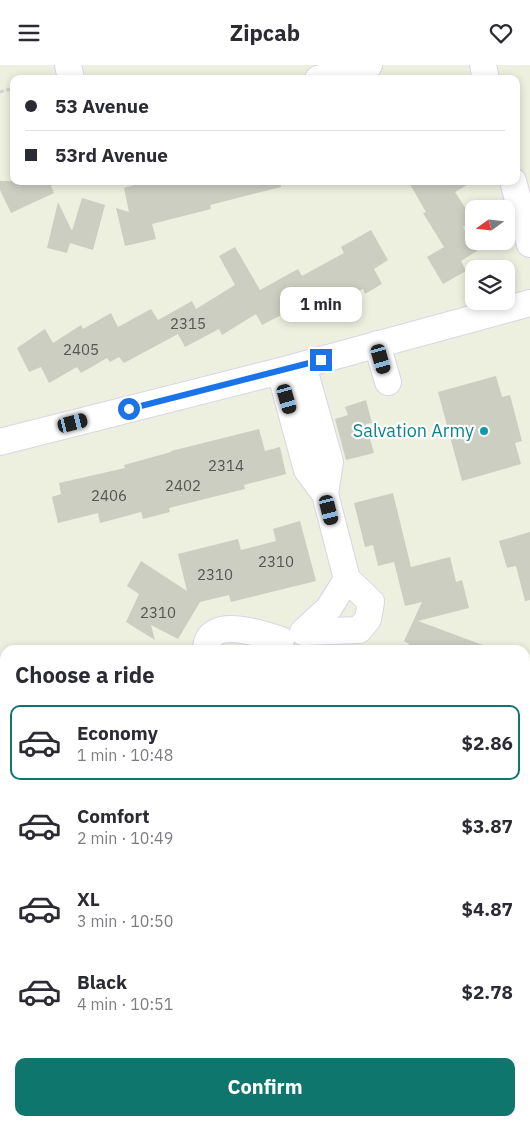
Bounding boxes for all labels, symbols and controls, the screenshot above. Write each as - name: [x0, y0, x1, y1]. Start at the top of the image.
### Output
- text: Zipcab: [230, 18, 300, 47]
- icon: menu: [15, 19, 43, 47]
- icon: heart: [487, 19, 515, 47]
- text: 53 Avenue: [55, 94, 149, 118]
- text: 53rd Avenue: [55, 143, 168, 167]
- north arrow: [465, 200, 515, 250]
- map controls: [465, 200, 515, 310]
- button: layers: [465, 260, 515, 310]
- callout: 1 min: [280, 287, 362, 323]
- text: 1 min: [300, 294, 342, 314]
- house number: 2315: [170, 314, 206, 333]
- house number: 2405: [63, 340, 99, 359]
- car: [369, 343, 392, 375]
- route end: [310, 349, 332, 371]
- car: [275, 383, 298, 415]
- route start: [118, 398, 140, 420]
- car: [56, 412, 89, 434]
- place label: Salvation Army: [353, 419, 474, 442]
- marker: Salvation Army: [478, 425, 490, 437]
- house number: 2314: [208, 456, 244, 475]
- house number: 2402: [165, 476, 201, 495]
- house number: 2406: [91, 486, 127, 505]
- car: [318, 494, 339, 526]
- house number: 2310: [258, 552, 294, 571]
- house number: 2310: [197, 565, 233, 584]
- house number: 2310: [140, 603, 176, 622]
- text: Choose a ride: [15, 660, 155, 689]
- icon: car: [17, 720, 62, 765]
- text: Economy: [77, 721, 158, 745]
- text: $2.86: [461, 731, 513, 755]
- text: 1 min · 10:48: [77, 745, 173, 765]
- icon: car: [17, 803, 62, 848]
- text: Comfort: [77, 804, 150, 828]
- text: $3.87: [461, 814, 513, 838]
- text: 2 min · 10:49: [77, 828, 173, 848]
- icon: car: [17, 886, 62, 931]
- text: XL: [77, 887, 100, 911]
- text: $4.87: [461, 897, 513, 921]
- text: 3 min · 10:50: [77, 911, 173, 931]
- icon: car: [17, 969, 62, 1014]
- text: Black: [77, 970, 127, 994]
- text: $2.78: [461, 980, 513, 1004]
- text: 4 min · 10:51: [77, 994, 173, 1014]
- button: Confirm: [15, 1058, 515, 1116]

